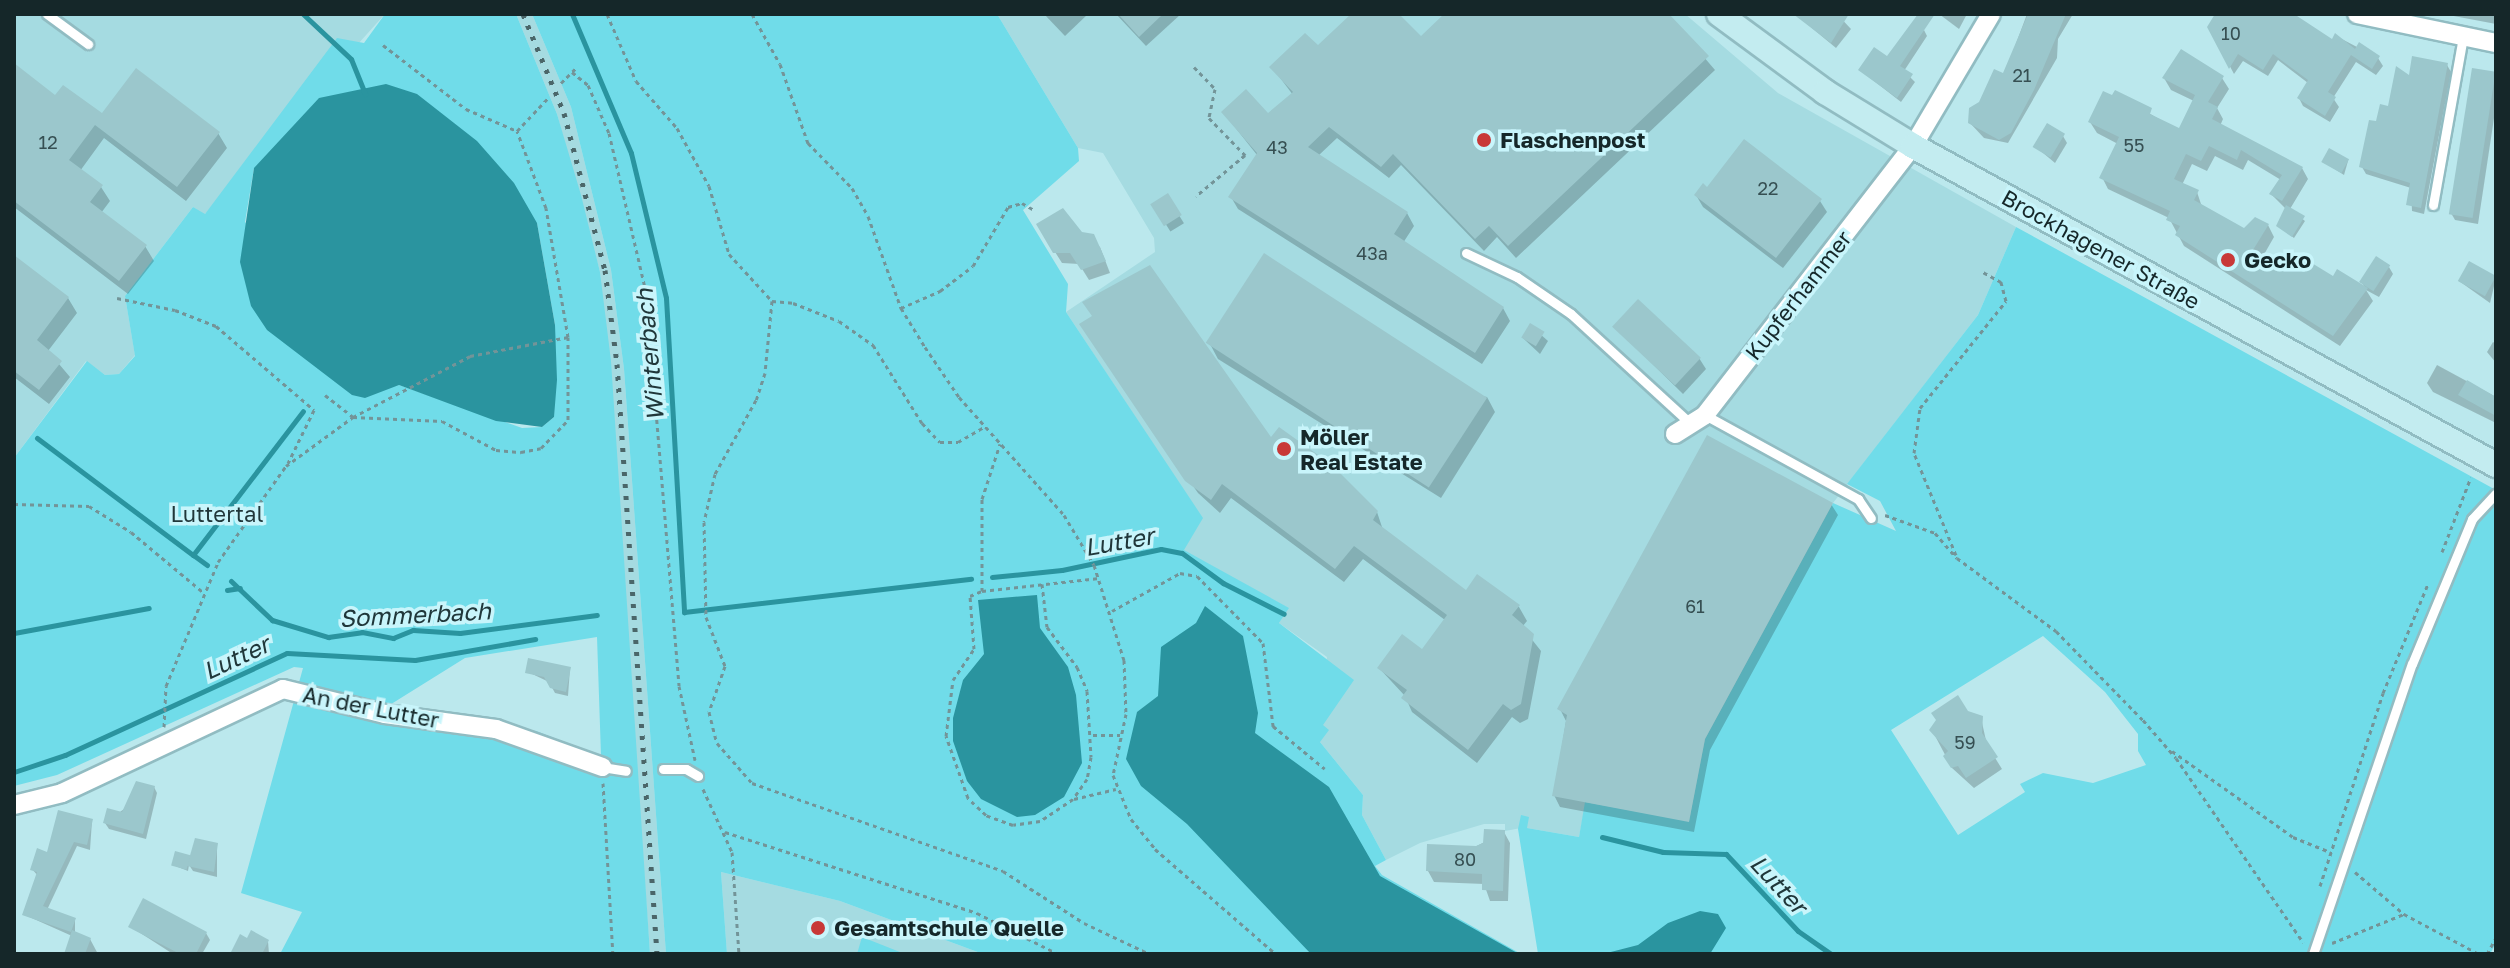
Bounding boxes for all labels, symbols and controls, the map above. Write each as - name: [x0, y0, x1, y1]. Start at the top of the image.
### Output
- house number: 10: [2221, 22, 2241, 44]
- house number: 21: [2012, 64, 2032, 86]
- place label: Flaschenpost: [1500, 127, 1646, 153]
- house number: 12: [38, 131, 58, 153]
- marker: Flaschenpost: [1475, 131, 1493, 149]
- house number: 55: [2124, 134, 2144, 156]
- house number: 43: [1266, 136, 1288, 158]
- house number: 22: [1758, 177, 1778, 199]
- street label: Brockhagener Straße: [1997, 184, 2205, 314]
- street label: Kupferhammer: [1739, 225, 1857, 365]
- house number: 43a: [1356, 242, 1388, 264]
- place label: Gecko: [2244, 247, 2311, 273]
- marker: Gecko: [2219, 251, 2237, 269]
- water label: Winterbach: [629, 287, 669, 423]
- place label: Möller Real Estate: [1300, 423, 1423, 474]
- marker: Möller Real Estate: [1275, 440, 1293, 458]
- park label: Luttertal: [171, 501, 263, 527]
- water label: Lutter: [1082, 521, 1156, 561]
- house number: 61: [1685, 595, 1705, 617]
- water label: Sommerbach: [339, 596, 491, 632]
- water label: Lutter: [198, 629, 274, 685]
- street label: An der Lutter: [301, 681, 441, 733]
- house number: 59: [1954, 731, 1976, 753]
- house number: 80: [1454, 848, 1476, 870]
- water label: Lutter: [1745, 849, 1813, 919]
- place label: Gesamtschule Quelle: [834, 915, 1064, 941]
- marker: Gesamtschule Quelle: [809, 919, 827, 937]

